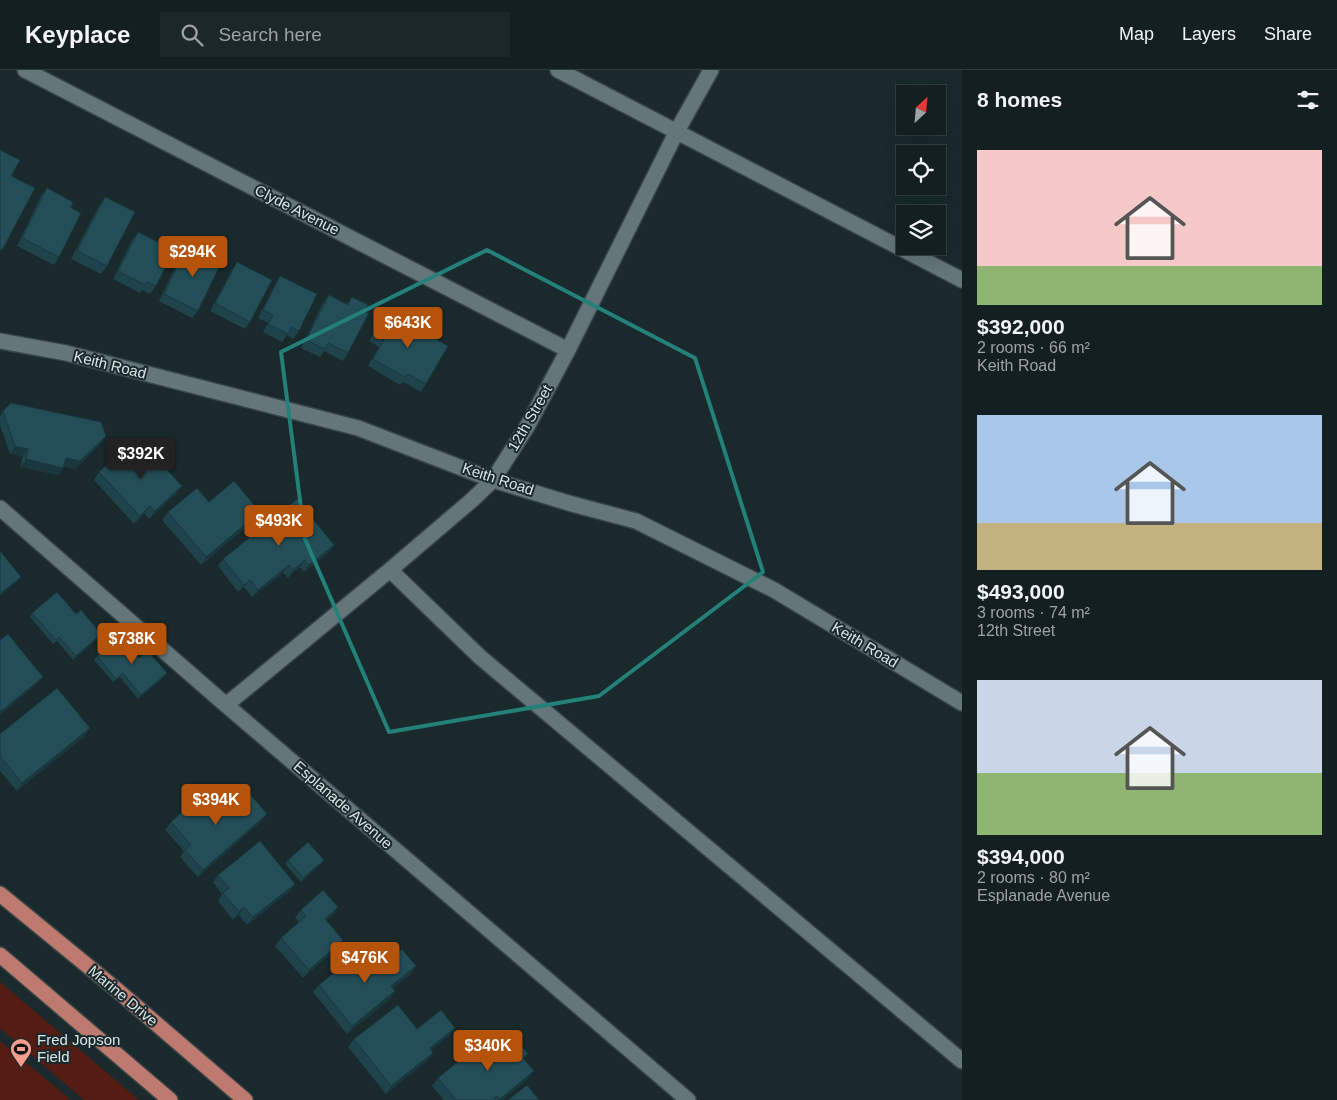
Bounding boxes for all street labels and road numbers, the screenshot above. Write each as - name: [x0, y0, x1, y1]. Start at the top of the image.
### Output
- street label: Clyde Avenue: [252, 181, 342, 238]
- street label: Keith Road: [72, 347, 148, 382]
- street label: 12th Street: [504, 381, 556, 454]
- street label: Keith Road: [460, 459, 536, 498]
- street label: Keith Road: [829, 618, 901, 671]
- street label: Esplanade Avenue: [291, 757, 396, 852]
- street label: Marine Drive: [85, 962, 161, 1029]

